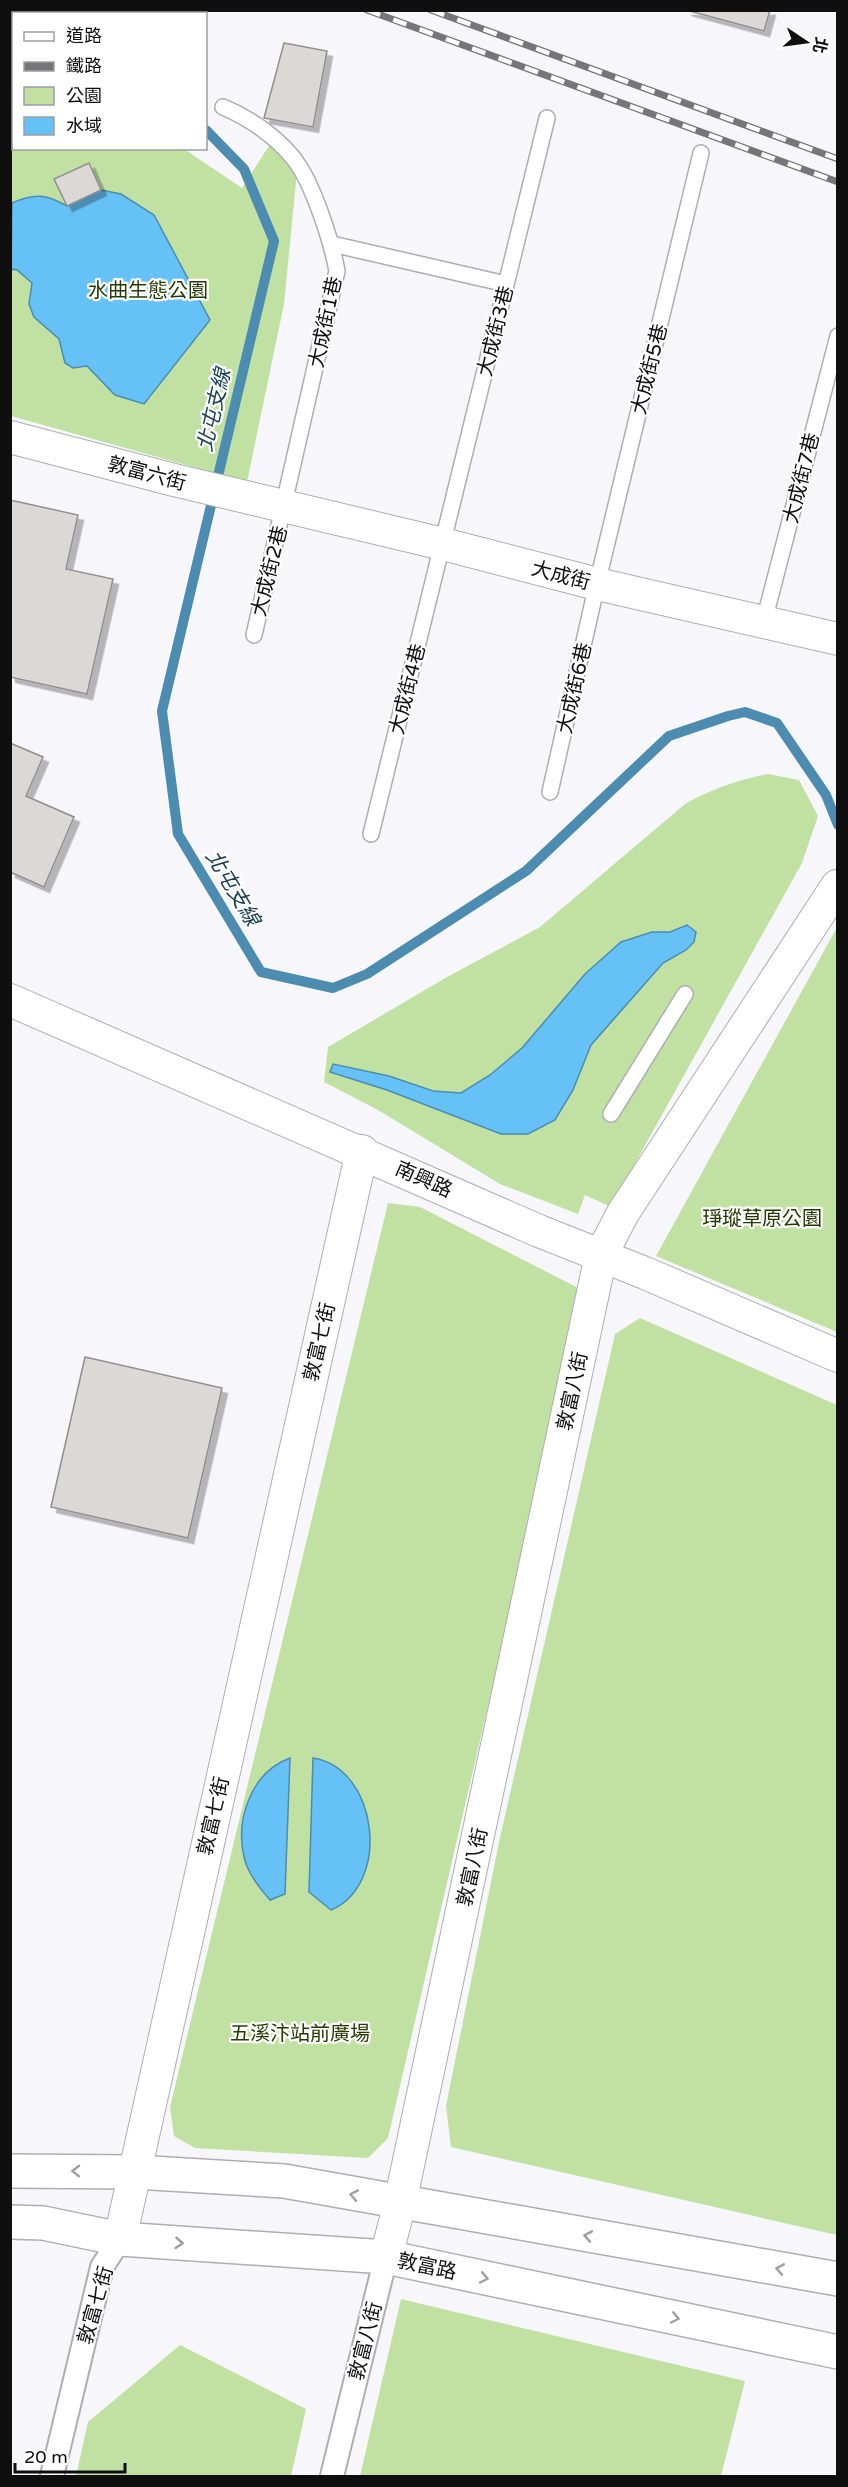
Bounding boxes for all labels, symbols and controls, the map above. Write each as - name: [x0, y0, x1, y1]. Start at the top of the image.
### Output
- legend: [12, 12, 207, 150]
- north arrow: [776, 12, 836, 72]
- text: 道路: [66, 25, 102, 47]
- text: 北: [808, 35, 831, 55]
- text: 鐵路: [66, 55, 102, 77]
- text: 公園: [66, 85, 102, 107]
- text: 水域: [66, 115, 102, 137]
- street label: 大成街1巷: [305, 274, 347, 370]
- park label: 水曲生態公園: [88, 279, 208, 303]
- street label: 大成街3巷: [473, 283, 519, 379]
- street label: 大成街5巷: [627, 321, 673, 417]
- water label: 北屯支線: [193, 364, 237, 454]
- street label: 大成街7巷: [779, 430, 825, 526]
- street label: 敦富六街: [105, 452, 188, 496]
- street label: 大成街2巷: [247, 523, 293, 619]
- street label: 大成街: [529, 557, 593, 595]
- street label: 大成街6巷: [553, 640, 597, 736]
- street label: 大成街4巷: [385, 641, 431, 737]
- water label: 北屯支線: [200, 846, 266, 932]
- street label: 南興路: [391, 1157, 456, 1203]
- park label: 琤瑽草原公園: [702, 1207, 822, 1231]
- street label: 敦富七街: [299, 1301, 341, 1384]
- street label: 敦富八街: [553, 1350, 593, 1433]
- street label: 敦富七街: [193, 1775, 235, 1858]
- street label: 敦富八街: [453, 1826, 493, 1909]
- park label: 五溪汴站前廣場: [230, 2022, 370, 2046]
- one-way arrow: [72, 2165, 81, 2178]
- one-way arrow: [350, 2189, 360, 2202]
- one-way arrow: [583, 2230, 593, 2243]
- one-way arrow: [174, 2236, 183, 2249]
- street label: 敦富路: [395, 2249, 459, 2285]
- one-way arrow: [775, 2263, 785, 2276]
- street label: 敦富七街: [73, 2264, 119, 2347]
- one-way arrow: [479, 2271, 489, 2284]
- street label: 敦富八街: [345, 2300, 387, 2383]
- one-way arrow: [670, 2311, 680, 2324]
- scale bar: [15, 2436, 124, 2474]
- text: 20 m: [24, 2446, 68, 2468]

